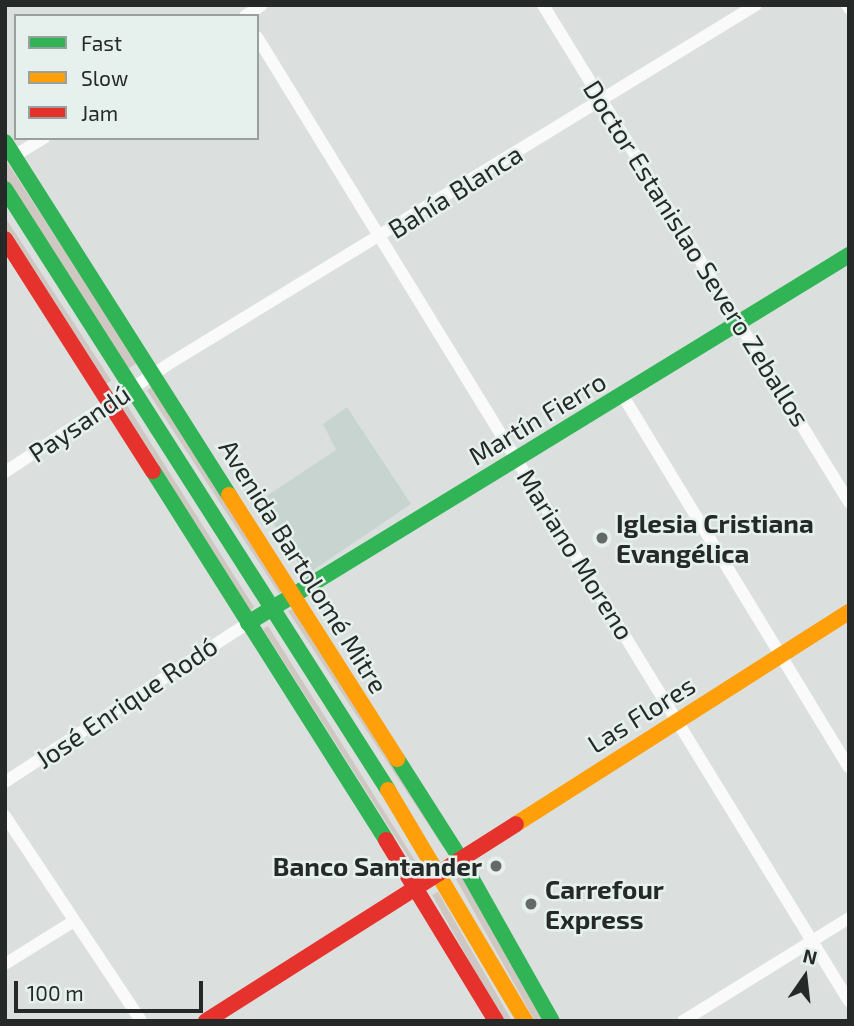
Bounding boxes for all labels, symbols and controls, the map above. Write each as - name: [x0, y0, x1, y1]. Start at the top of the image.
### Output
- legend: [14, 14, 259, 140]
- text: Fast: [81, 30, 122, 55]
- text: Slow: [81, 65, 128, 90]
- street label: Doctor Estanislao Severo Zeballos: [577, 74, 817, 432]
- text: Jam: [81, 100, 118, 125]
- street label: Bahía Blanca: [382, 137, 528, 245]
- street label: Martín Fierro: [463, 365, 611, 471]
- street label: Paysandú: [22, 378, 136, 468]
- street label: Avenida Bartolomé Mitre: [213, 433, 395, 699]
- street label: Mariano Moreno: [511, 463, 641, 645]
- place label: Iglesia Cristiana Evangélica: [616, 507, 814, 568]
- marker: Iglesia Cristiana Evangélica: [594, 530, 610, 546]
- street label: José Enrique Rodó: [29, 630, 223, 774]
- street label: Las Flores: [582, 669, 700, 759]
- place label: Banco Santander: [273, 850, 482, 882]
- marker: Banco Santander: [488, 858, 504, 874]
- place label: Carrefour Express: [545, 873, 664, 934]
- marker: Carrefour Express: [523, 896, 539, 912]
- north arrow: [770, 942, 840, 1012]
- text: N: [801, 943, 820, 969]
- scale bar: [18, 967, 206, 1011]
- text: 100 m: [27, 980, 84, 1005]

